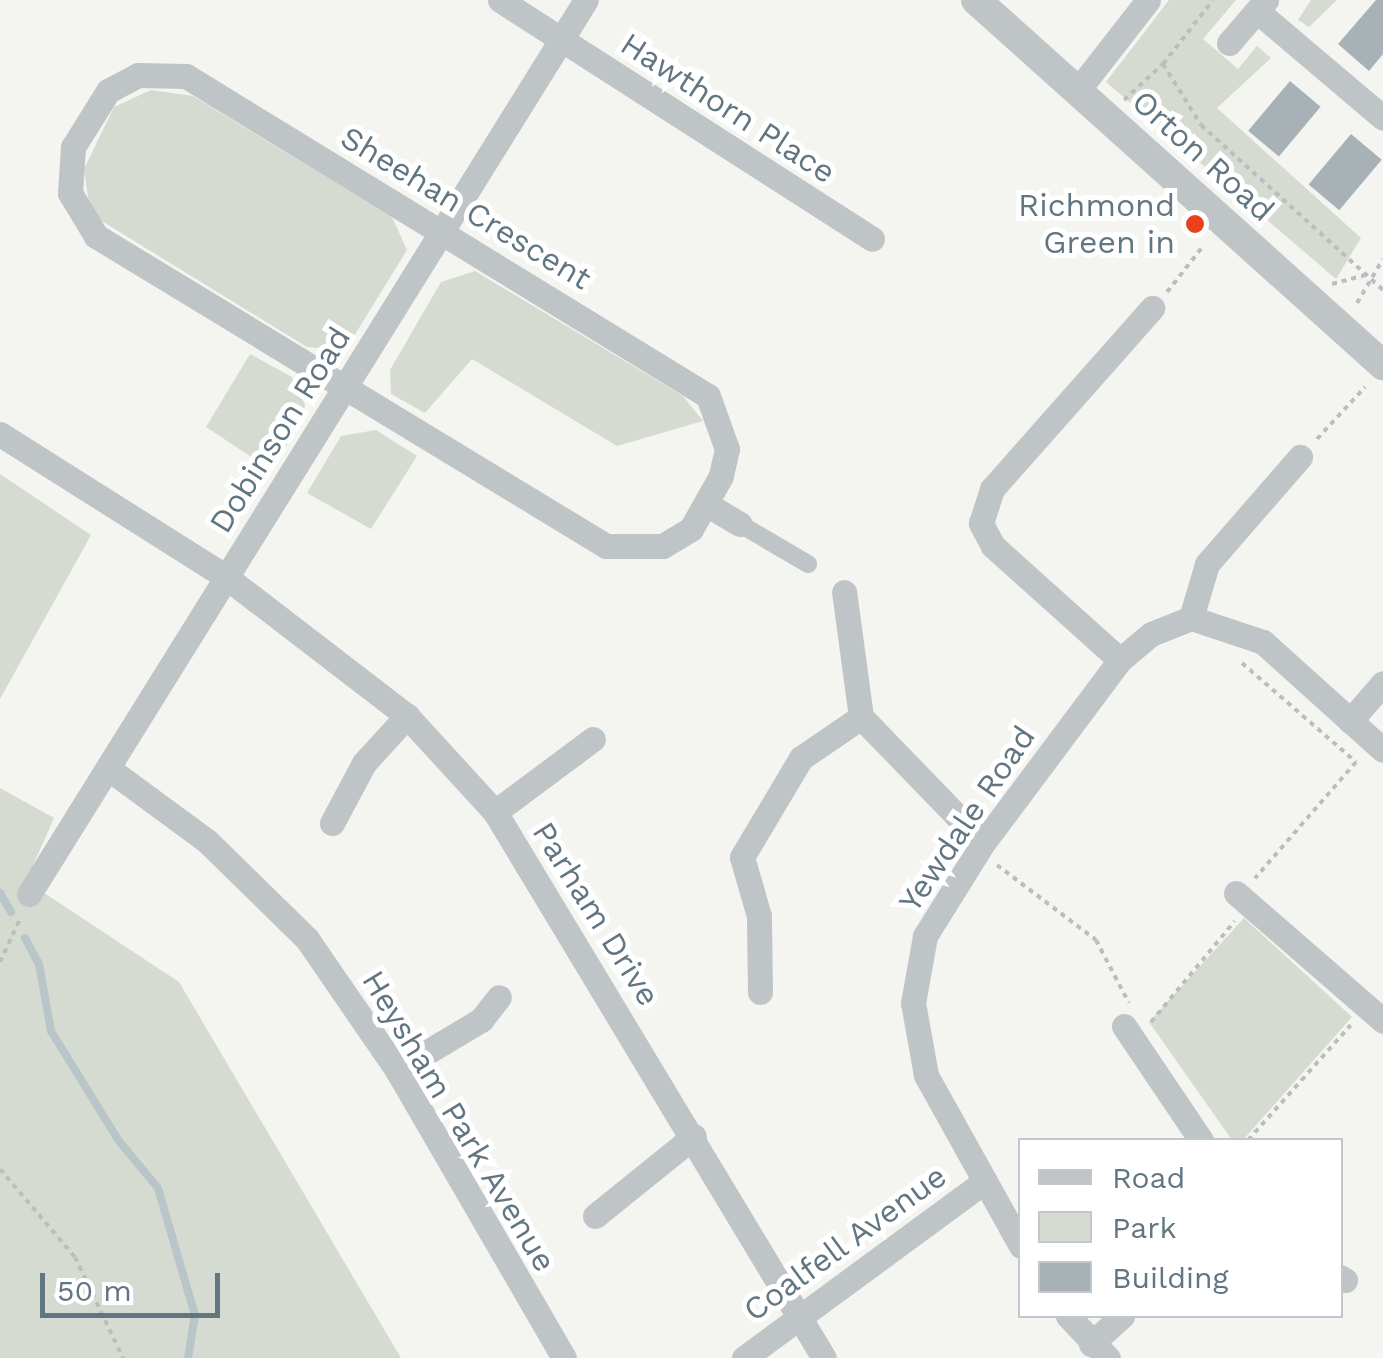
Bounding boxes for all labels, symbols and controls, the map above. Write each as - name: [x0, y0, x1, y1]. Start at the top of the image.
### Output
- street label: Hawthorn Place: [614, 24, 842, 192]
- street label: Orton Road: [1124, 82, 1282, 230]
- street label: Sheehan Crescent: [334, 118, 598, 298]
- place label: Richmond Green in: [1018, 187, 1175, 262]
- marker: Richmond Green in: [1184, 213, 1206, 235]
- street label: Dobinson Road: [201, 320, 359, 540]
- street label: Yewdale Road: [891, 719, 1043, 919]
- street label: Parham Drive: [524, 815, 668, 1013]
- street label: Heysham Park Avenue: [353, 963, 565, 1279]
- legend: [1018, 1138, 1343, 1318]
- street label: Coalfell Avenue: [735, 1156, 955, 1330]
- text: Road: [1112, 1160, 1185, 1195]
- text: Park: [1112, 1210, 1177, 1245]
- scale bar: [45, 1253, 225, 1315]
- text: Building: [1112, 1260, 1229, 1295]
- text: 50 m: [57, 1273, 132, 1308]

